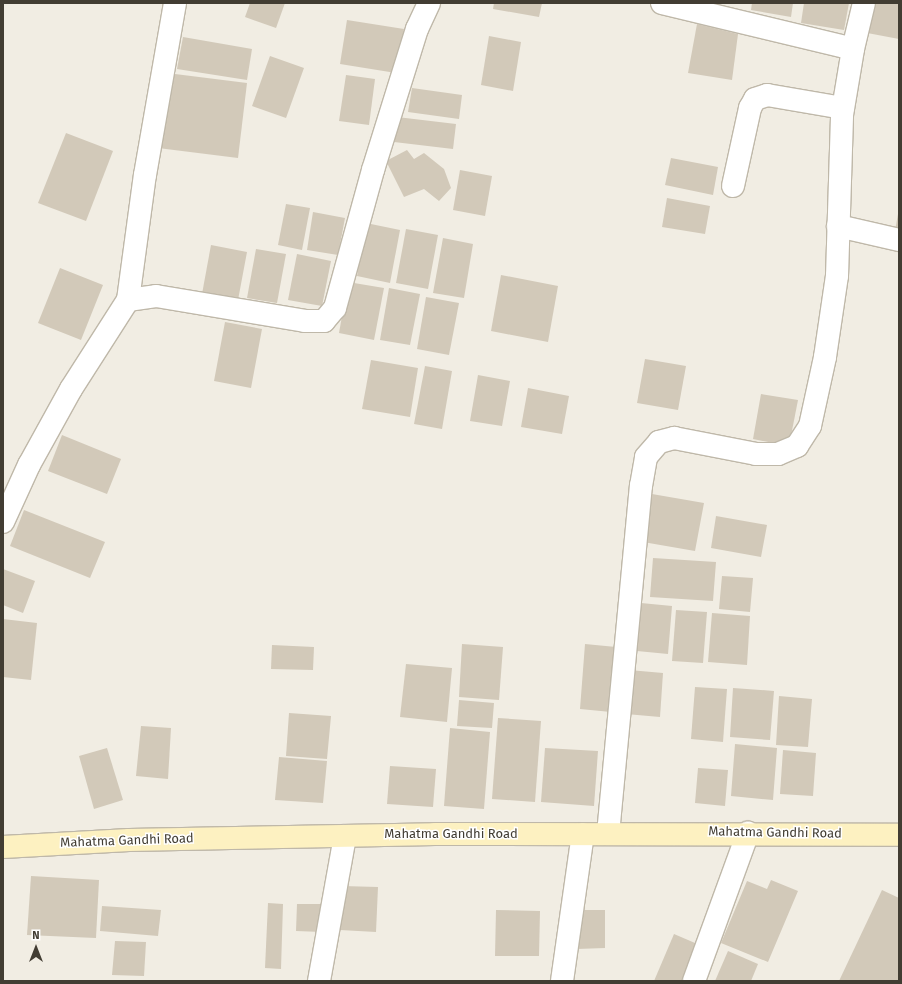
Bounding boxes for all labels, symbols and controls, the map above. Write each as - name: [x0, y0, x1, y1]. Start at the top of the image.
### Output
- street label: Mahatma Gandhi Road: [708, 824, 842, 842]
- street label: Mahatma Gandhi Road: [384, 826, 518, 842]
- street label: Mahatma Gandhi Road: [60, 831, 194, 851]
- north arrow: [16, 928, 56, 968]
- text: N: [32, 929, 40, 942]

